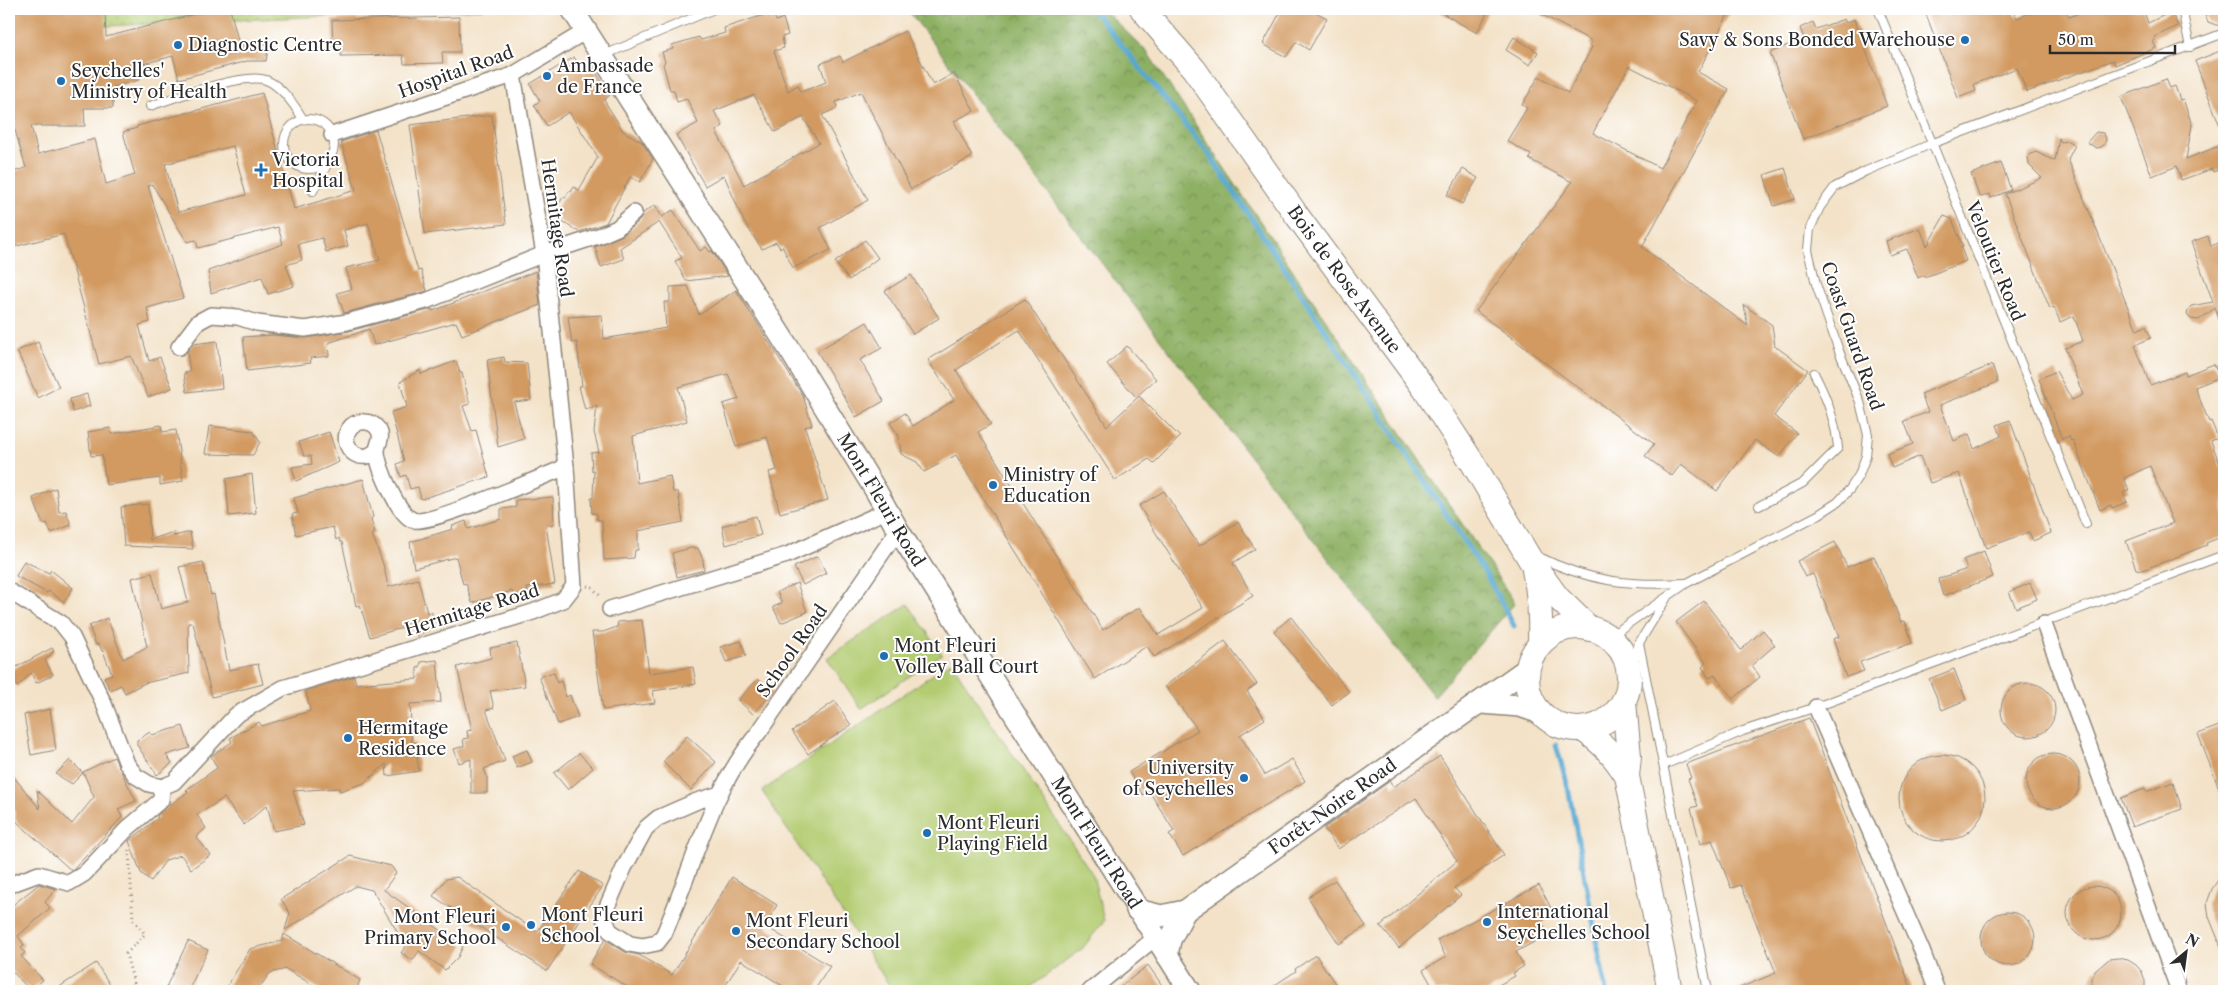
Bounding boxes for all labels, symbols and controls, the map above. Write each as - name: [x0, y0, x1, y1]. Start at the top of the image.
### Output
- scale bar: [2050, 22, 2176, 54]
- place label: Savy & Sons Bonded Warehouse: [1679, 29, 1955, 51]
- text: 50 m: [2058, 30, 2094, 49]
- place label: Diagnostic Centre: [188, 34, 342, 56]
- marker: Savy & Sons Bonded Warehouse: [1959, 34, 1971, 46]
- marker: Diagnostic Centre: [172, 39, 184, 51]
- street label: Hospital Road: [395, 41, 517, 103]
- place label: Ambassade de France: [556, 55, 654, 98]
- place label: Seychelles' Ministry of Health: [71, 60, 227, 103]
- marker: Ambassade de France: [541, 70, 553, 82]
- marker: Seychelles' Ministry of Health: [55, 75, 67, 87]
- place label: Victoria Hospital: [271, 149, 344, 192]
- street label: Hermitage Road: [536, 157, 578, 299]
- marker: Victoria Hospital: [254, 163, 268, 177]
- street label: Veloutier Road: [1961, 197, 2029, 324]
- street label: Bois de Rose Avenue: [1283, 202, 1406, 358]
- street label: Coast Guard Road: [1816, 259, 1888, 413]
- street label: Mont Fleuri Road: [832, 429, 929, 571]
- place label: Ministry of Education: [1003, 464, 1099, 507]
- marker: Ministry of Education: [987, 479, 999, 491]
- street label: Hermitage Road: [402, 579, 542, 641]
- street label: School Road: [752, 600, 832, 702]
- place label: Mont Fleuri Volley Ball Court: [893, 635, 1039, 678]
- marker: Mont Fleuri Volley Ball Court: [878, 650, 890, 662]
- place label: Hermitage Residence: [358, 717, 448, 760]
- marker: Hermitage Residence: [342, 732, 354, 744]
- street label: Forêt-Noire Road: [1264, 754, 1401, 859]
- place label: University of Seychelles: [1122, 757, 1235, 800]
- marker: University of Seychelles: [1238, 772, 1250, 784]
- street label: Mont Fleuri Road: [1046, 773, 1146, 913]
- place label: Mont Fleuri Playing Field: [937, 812, 1048, 855]
- marker: Mont Fleuri Playing Field: [921, 827, 933, 839]
- place label: International Seychelles School: [1497, 901, 1650, 944]
- place label: Mont Fleuri School: [541, 904, 644, 947]
- place label: Mont Fleuri Primary School: [364, 906, 497, 949]
- place label: Mont Fleuri Secondary School: [746, 910, 900, 953]
- marker: International Seychelles School: [1481, 916, 1493, 928]
- marker: Mont Fleuri School: [525, 919, 537, 931]
- marker: Mont Fleuri Primary School: [500, 921, 512, 933]
- marker: Mont Fleuri Secondary School: [730, 925, 742, 937]
- north arrow: [2160, 928, 2210, 978]
- text: N: [2183, 930, 2202, 951]

